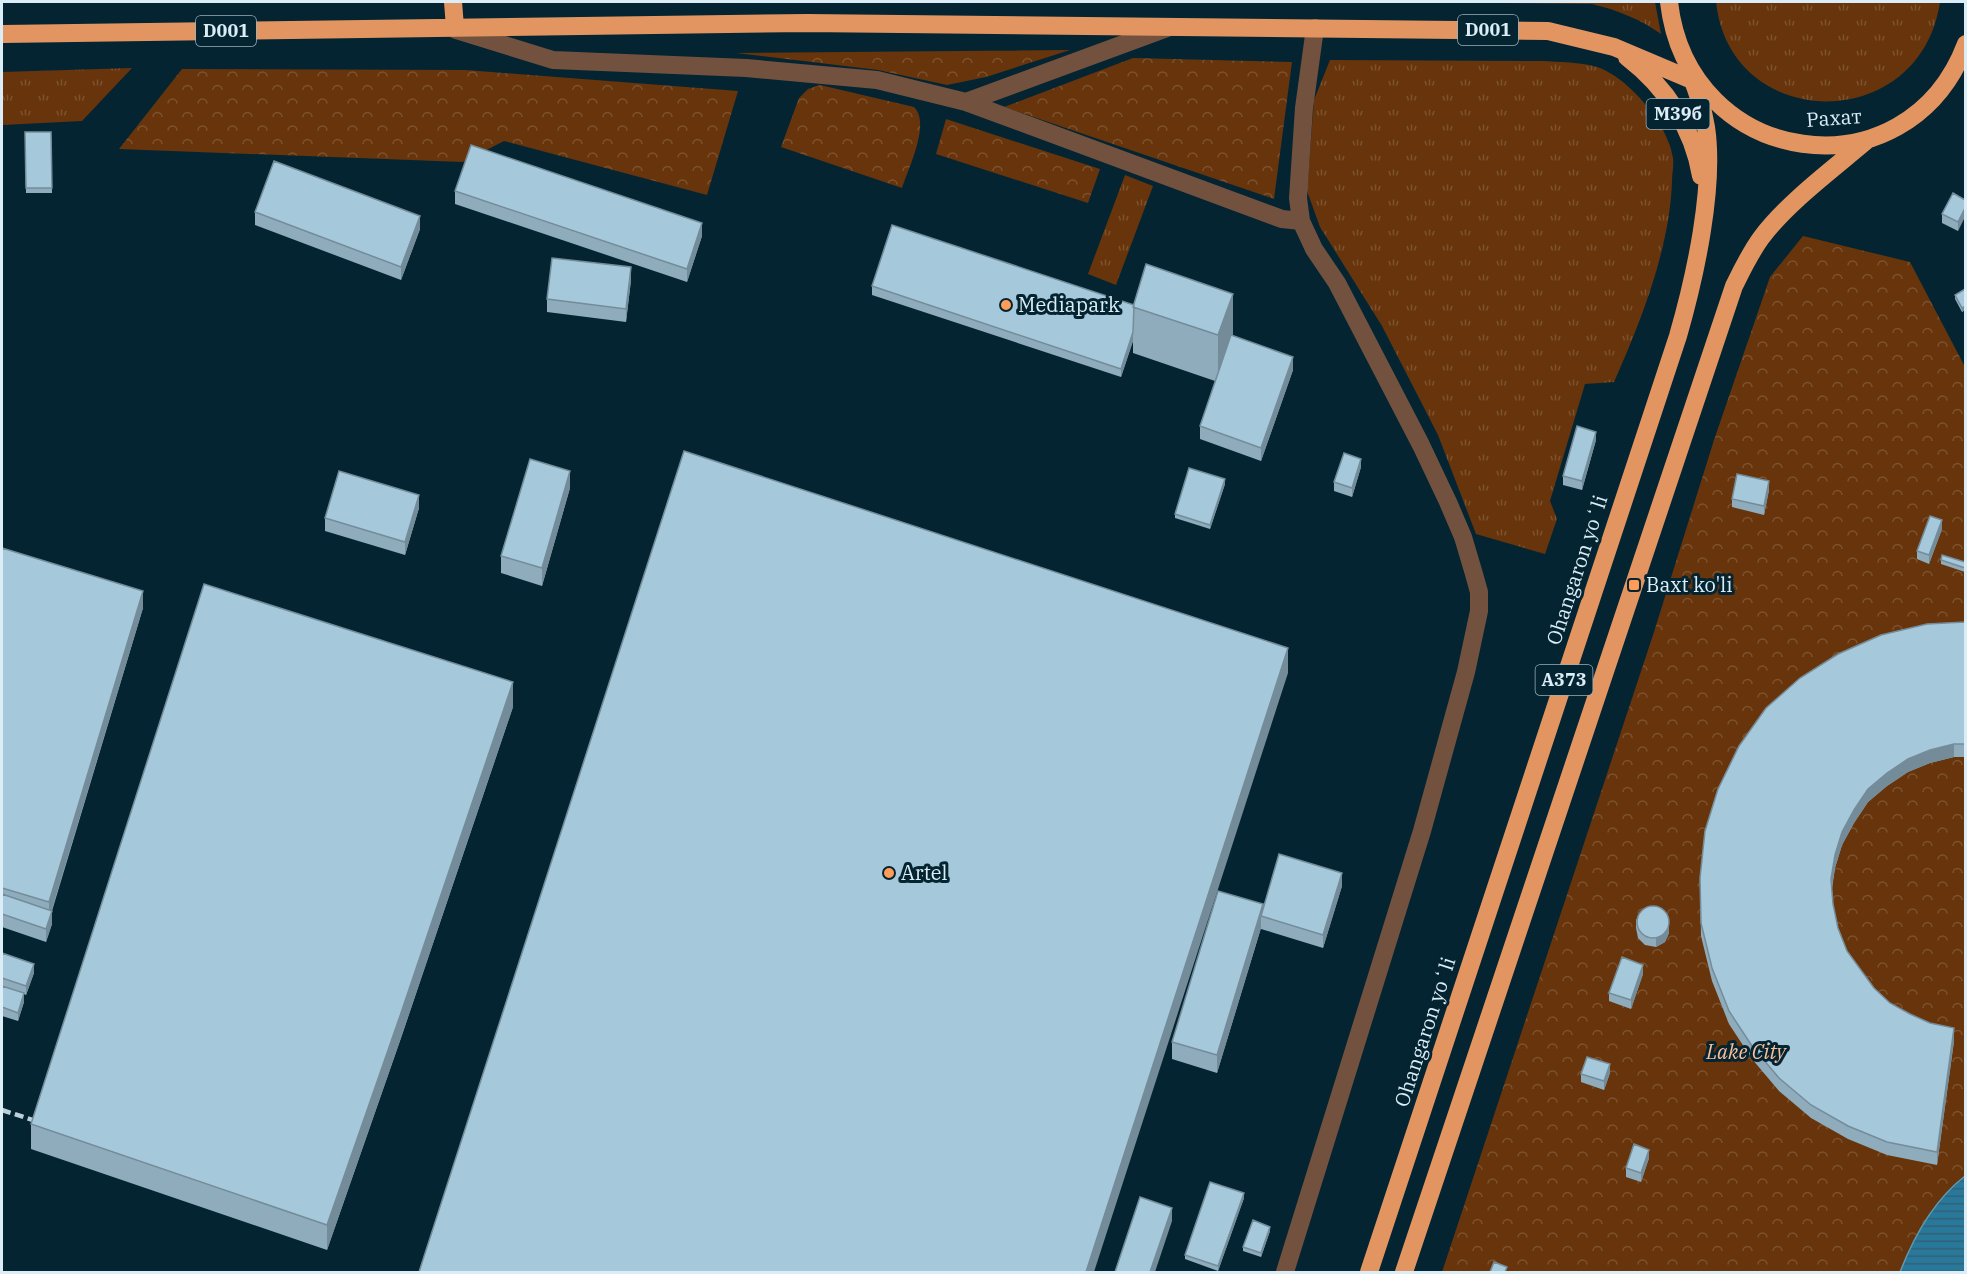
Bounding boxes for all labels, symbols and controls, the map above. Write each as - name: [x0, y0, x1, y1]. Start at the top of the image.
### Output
- road number: D001: [1458, 15, 1518, 45]
- road number: D001: [196, 16, 256, 46]
- road number: M39б: [1646, 99, 1710, 129]
- street label: Рахат: [1805, 102, 1863, 133]
- place label: Mediapark: [1018, 291, 1120, 318]
- marker: Mediapark: [999, 298, 1013, 312]
- street label: Ohangaron yoʻli: [1540, 492, 1613, 648]
- place label: Baxt ko'li: [1646, 571, 1733, 598]
- marker: Baxt ko'li: [1627, 578, 1641, 592]
- road number: A373: [1536, 665, 1592, 695]
- place label: Artel: [901, 859, 948, 886]
- marker: Artel: [882, 866, 896, 880]
- street label: Ohangaron yoʻli: [1388, 954, 1461, 1110]
- park label: Lake City: [1705, 1038, 1788, 1065]

